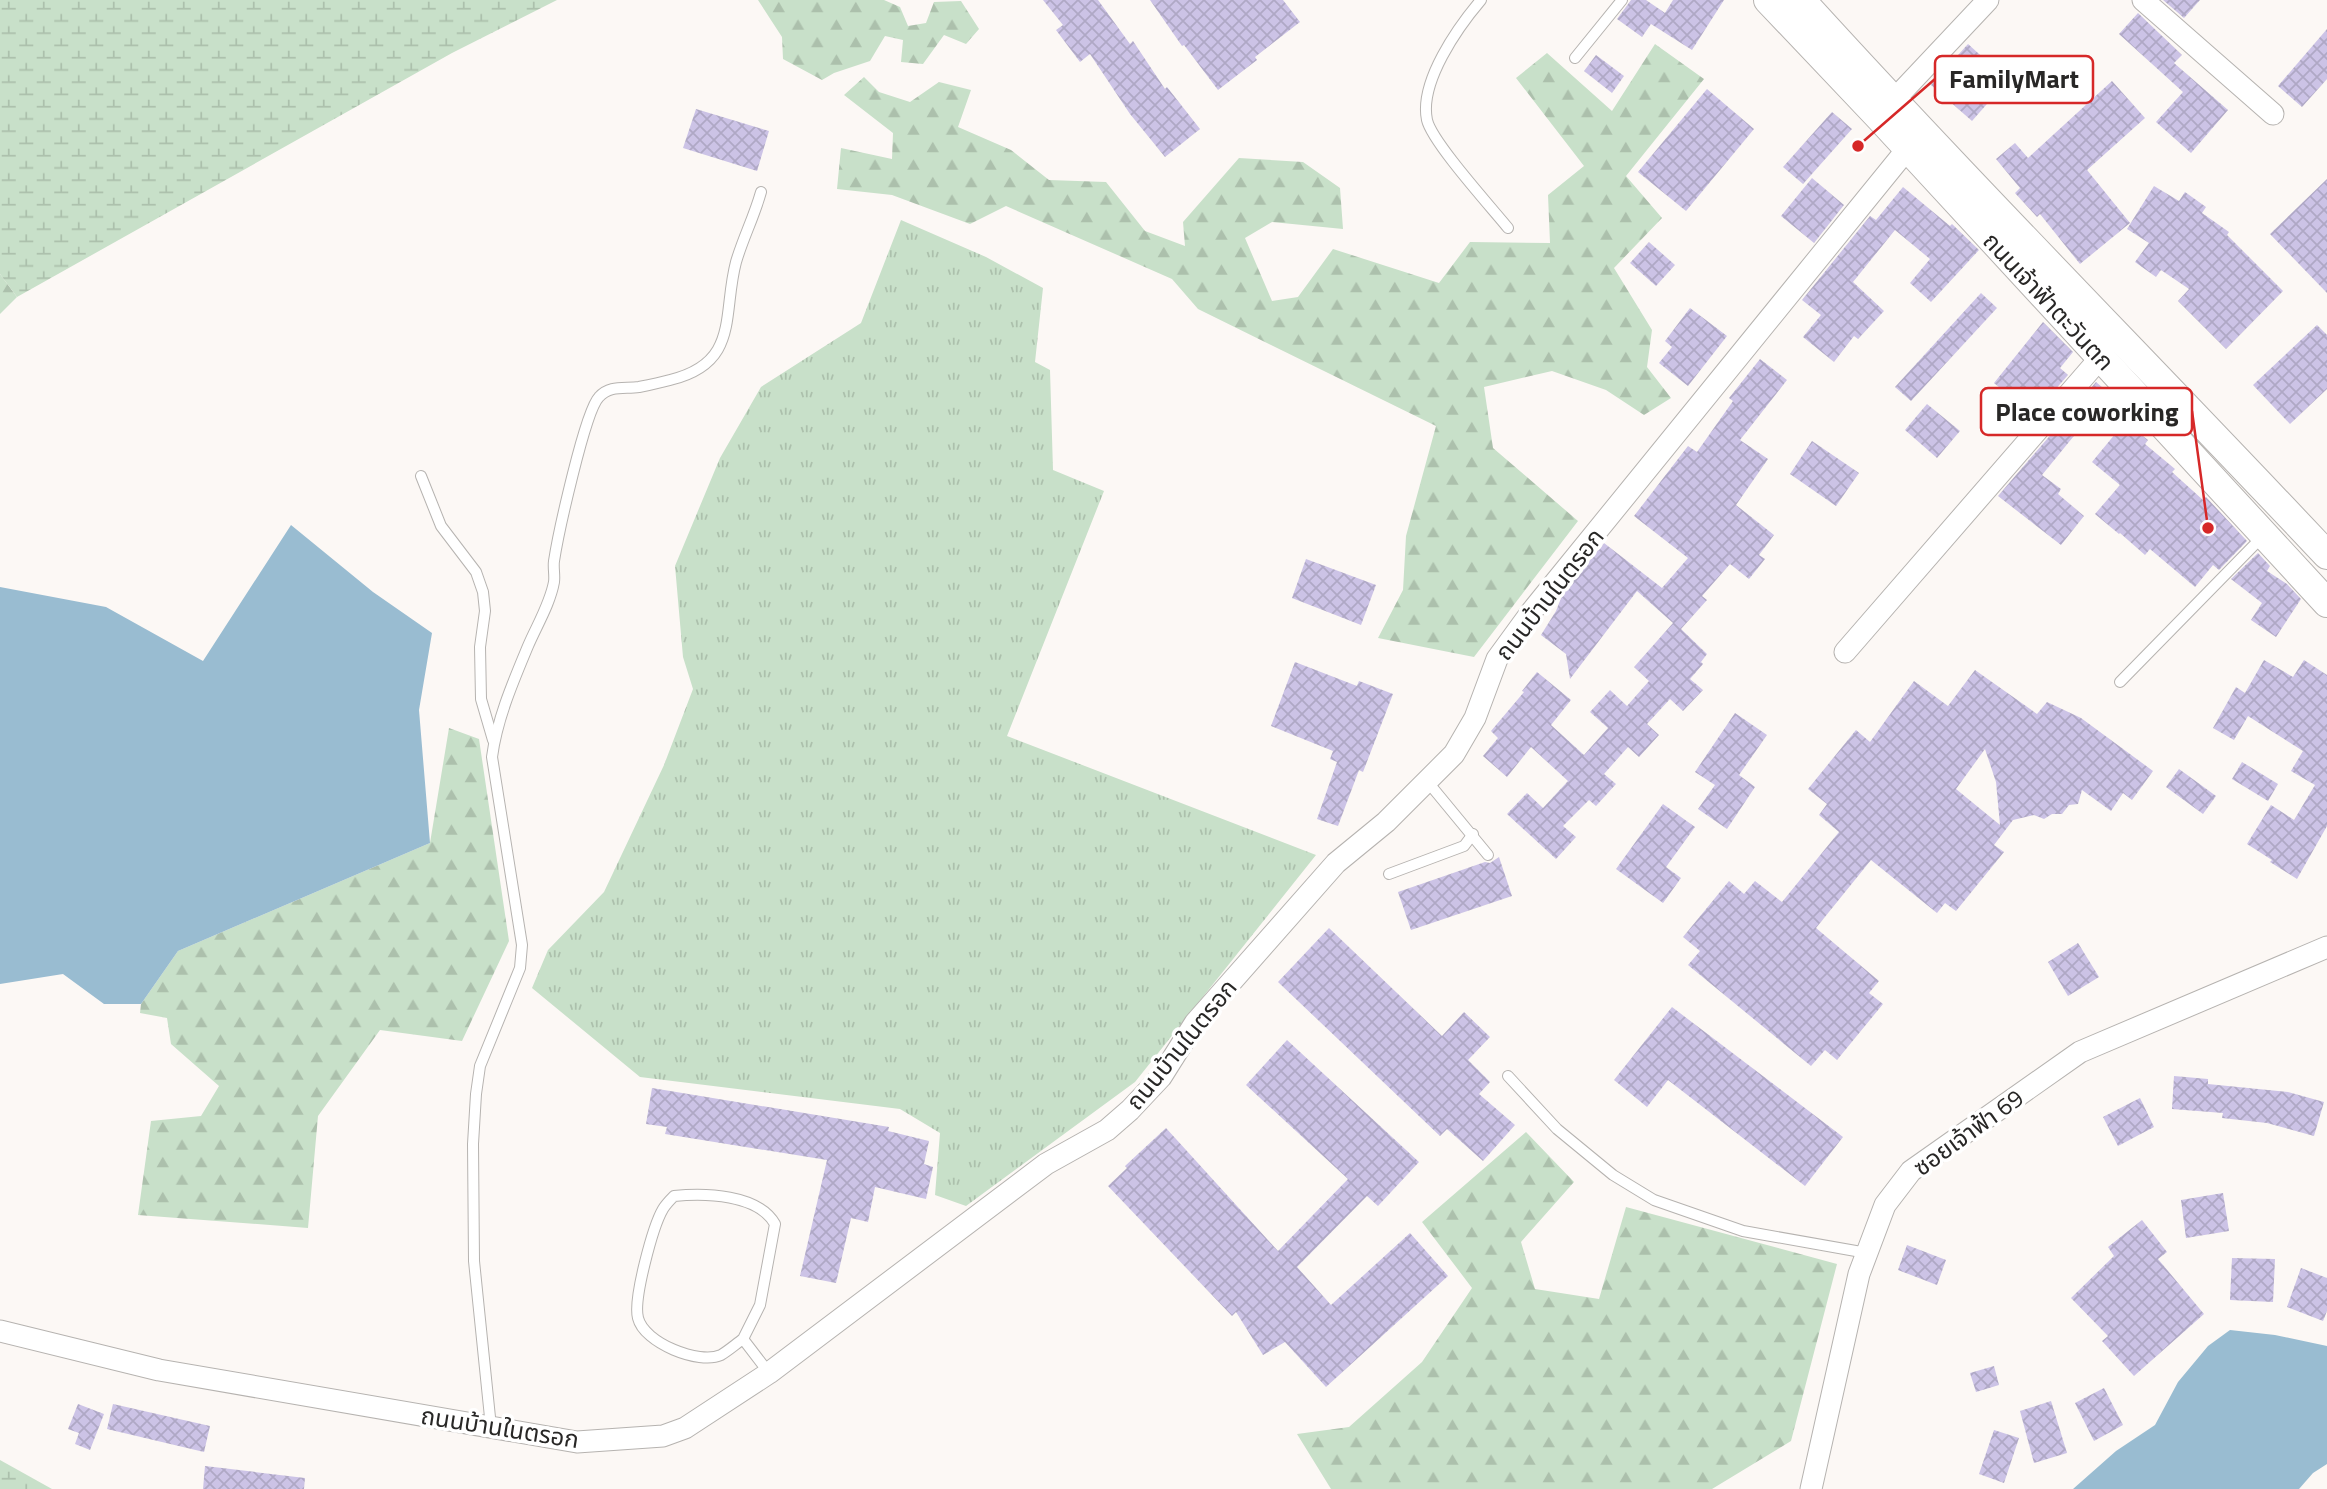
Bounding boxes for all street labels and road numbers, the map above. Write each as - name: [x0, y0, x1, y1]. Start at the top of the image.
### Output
- street label: ถนนเจ้าฟ้าตะวันตก: [1975, 223, 2123, 379]
- street label: ถนนบ้านในตรอก: [1486, 520, 1612, 668]
- street label: ถนนบ้านในตรอก: [1117, 971, 1245, 1117]
- street label: ซอยเจ้าฟ้า 69: [1905, 1080, 2031, 1184]
- street label: ถนนบ้านในตรอก: [418, 1397, 582, 1457]

